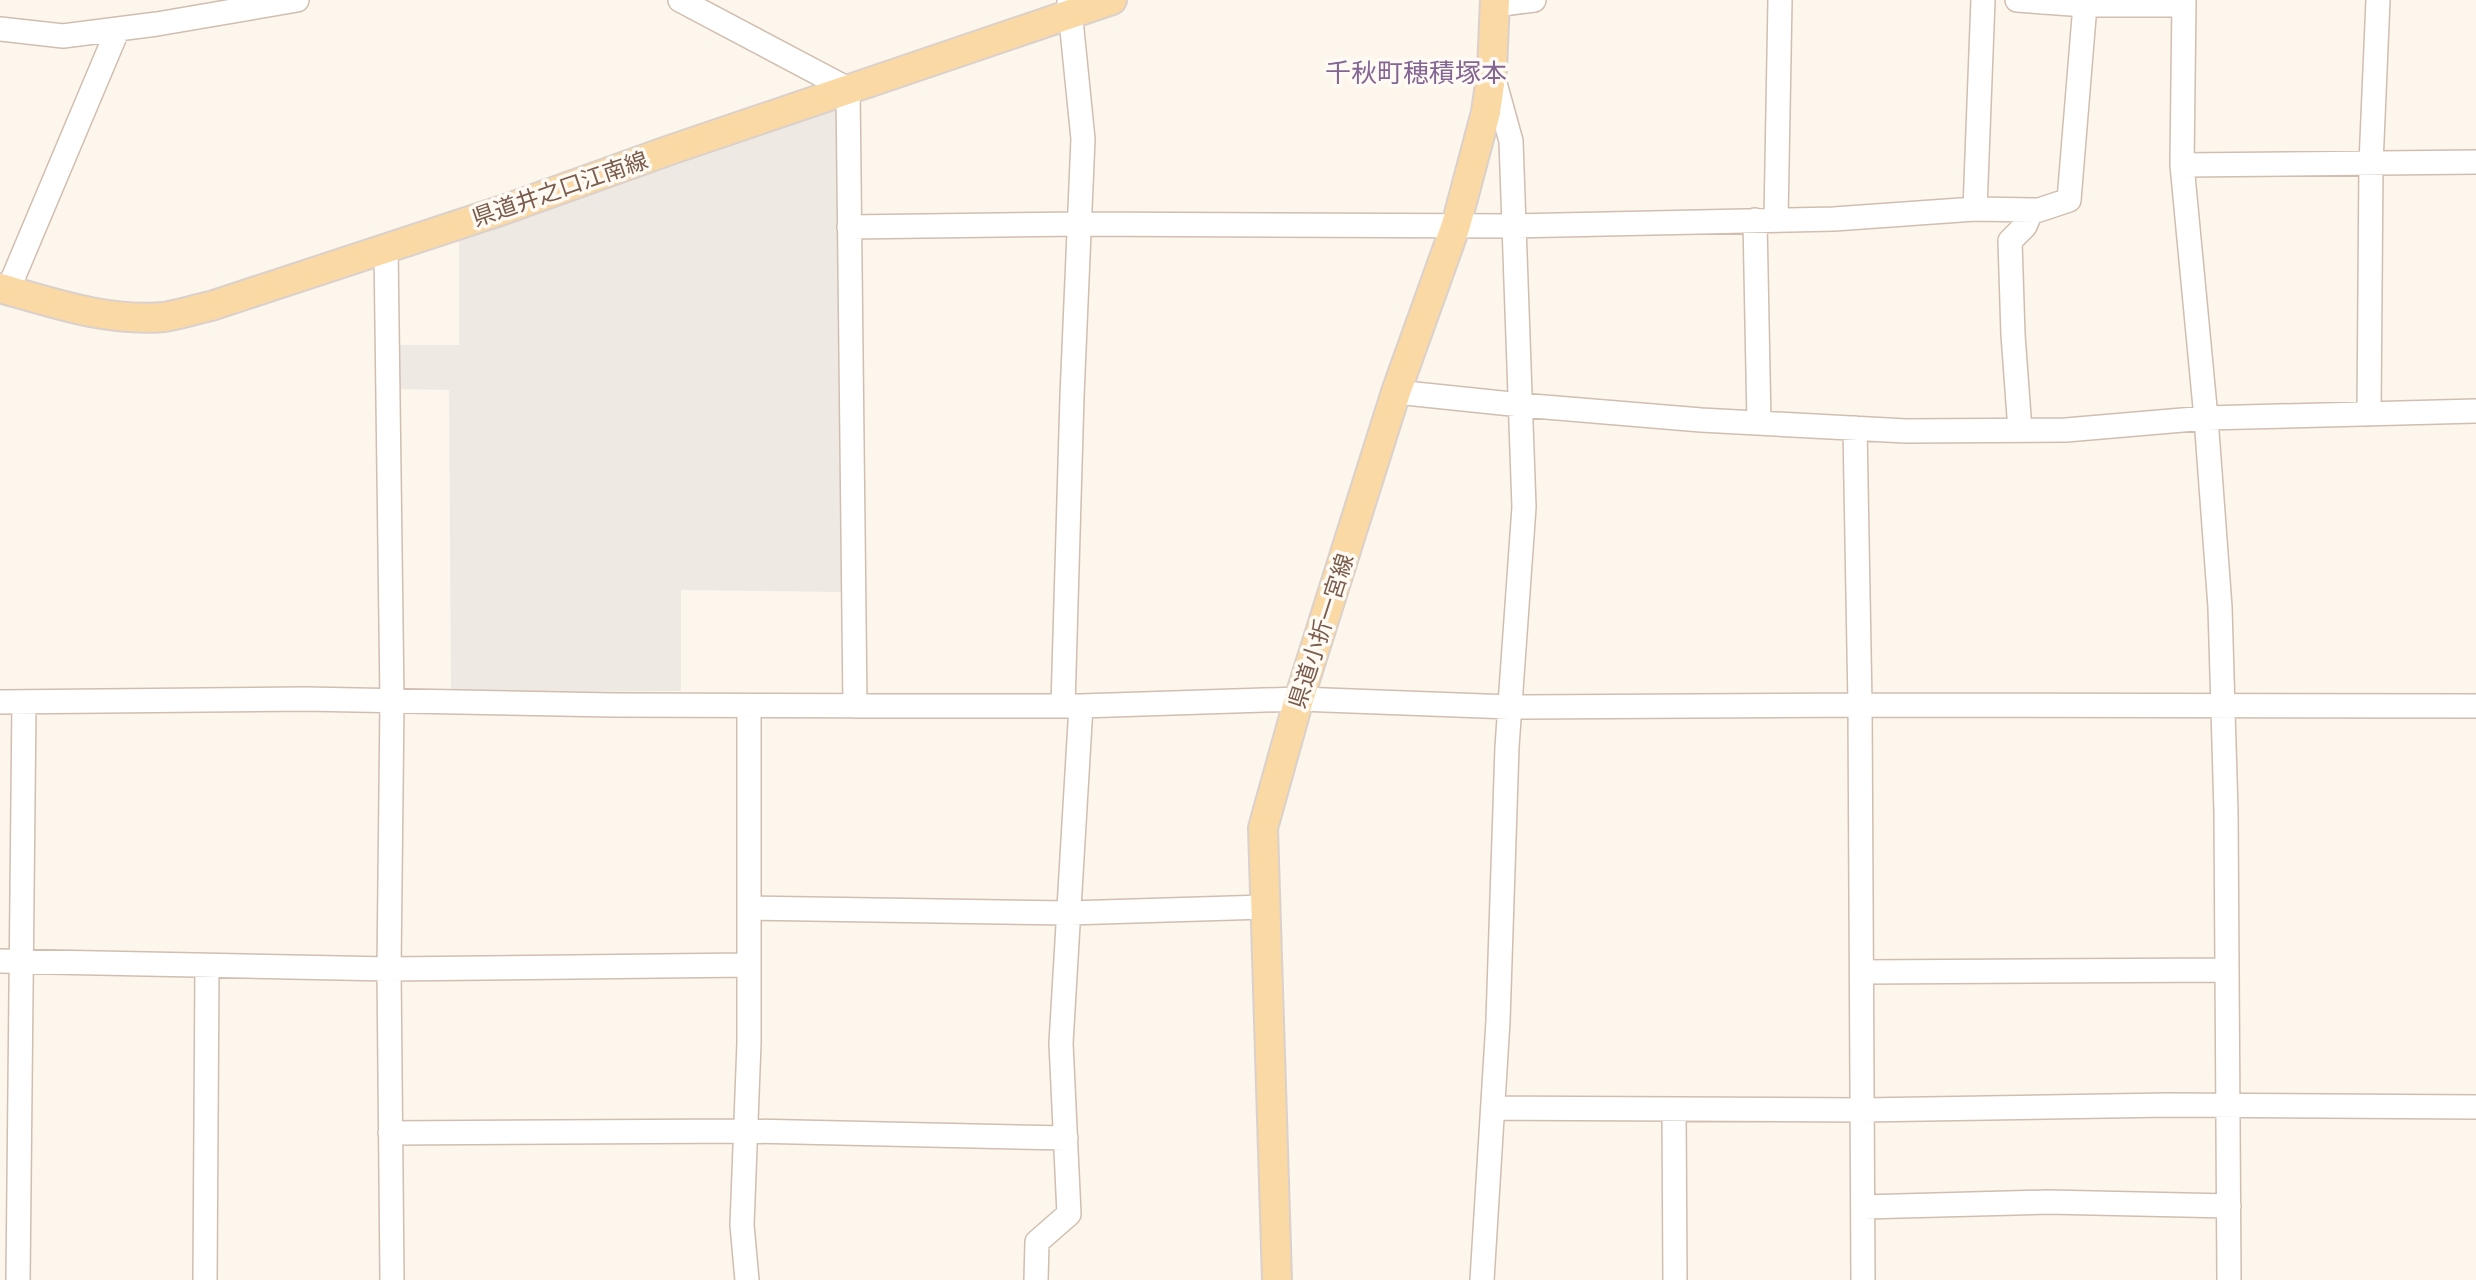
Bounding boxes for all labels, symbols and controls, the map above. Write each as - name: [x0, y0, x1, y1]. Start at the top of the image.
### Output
- district label: 千秋町穂積塚本: [1325, 56, 1507, 90]
- street label: 県道井之口江南線: [468, 145, 652, 233]
- street label: 県道小折一宮線: [1282, 550, 1360, 712]

